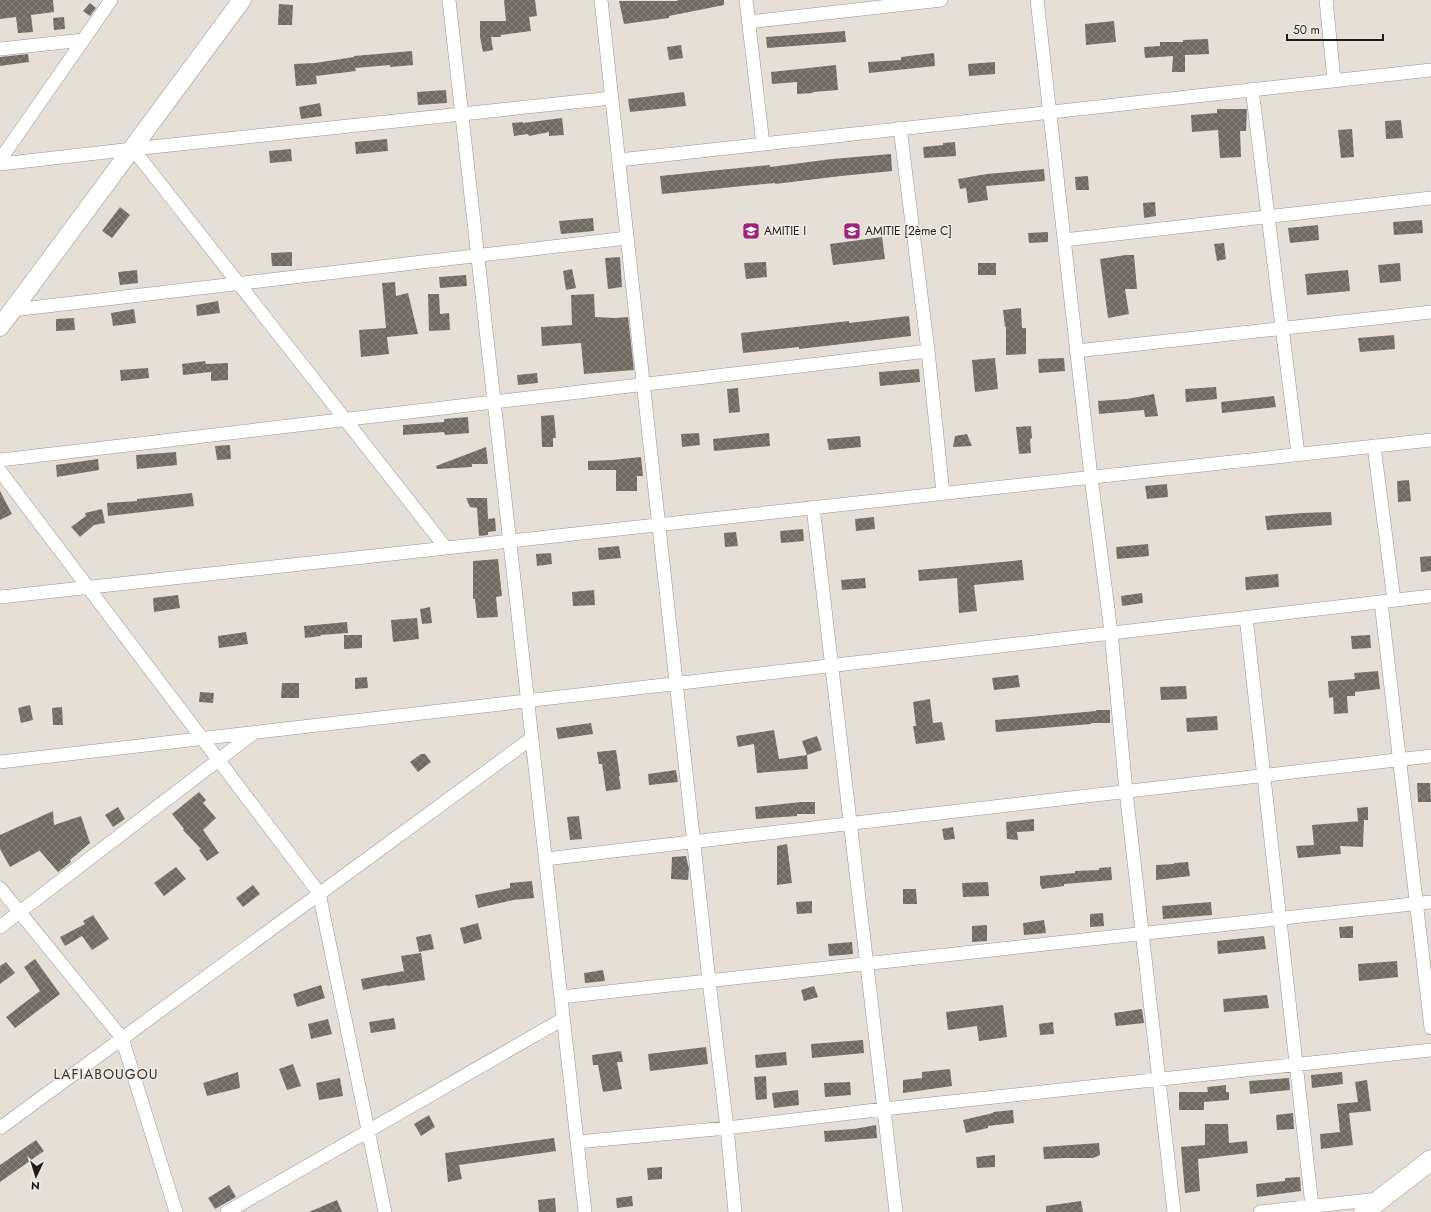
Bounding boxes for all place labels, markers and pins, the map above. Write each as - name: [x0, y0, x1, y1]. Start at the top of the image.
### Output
- school or university icon: AMITIE I: [741, 221, 761, 241]
- school or university icon: AMITIE [2ème C]: [842, 221, 862, 241]
- place label: AMITIE I: [764, 222, 806, 240]
- place label: AMITIE [2ème C]: [865, 222, 952, 240]

